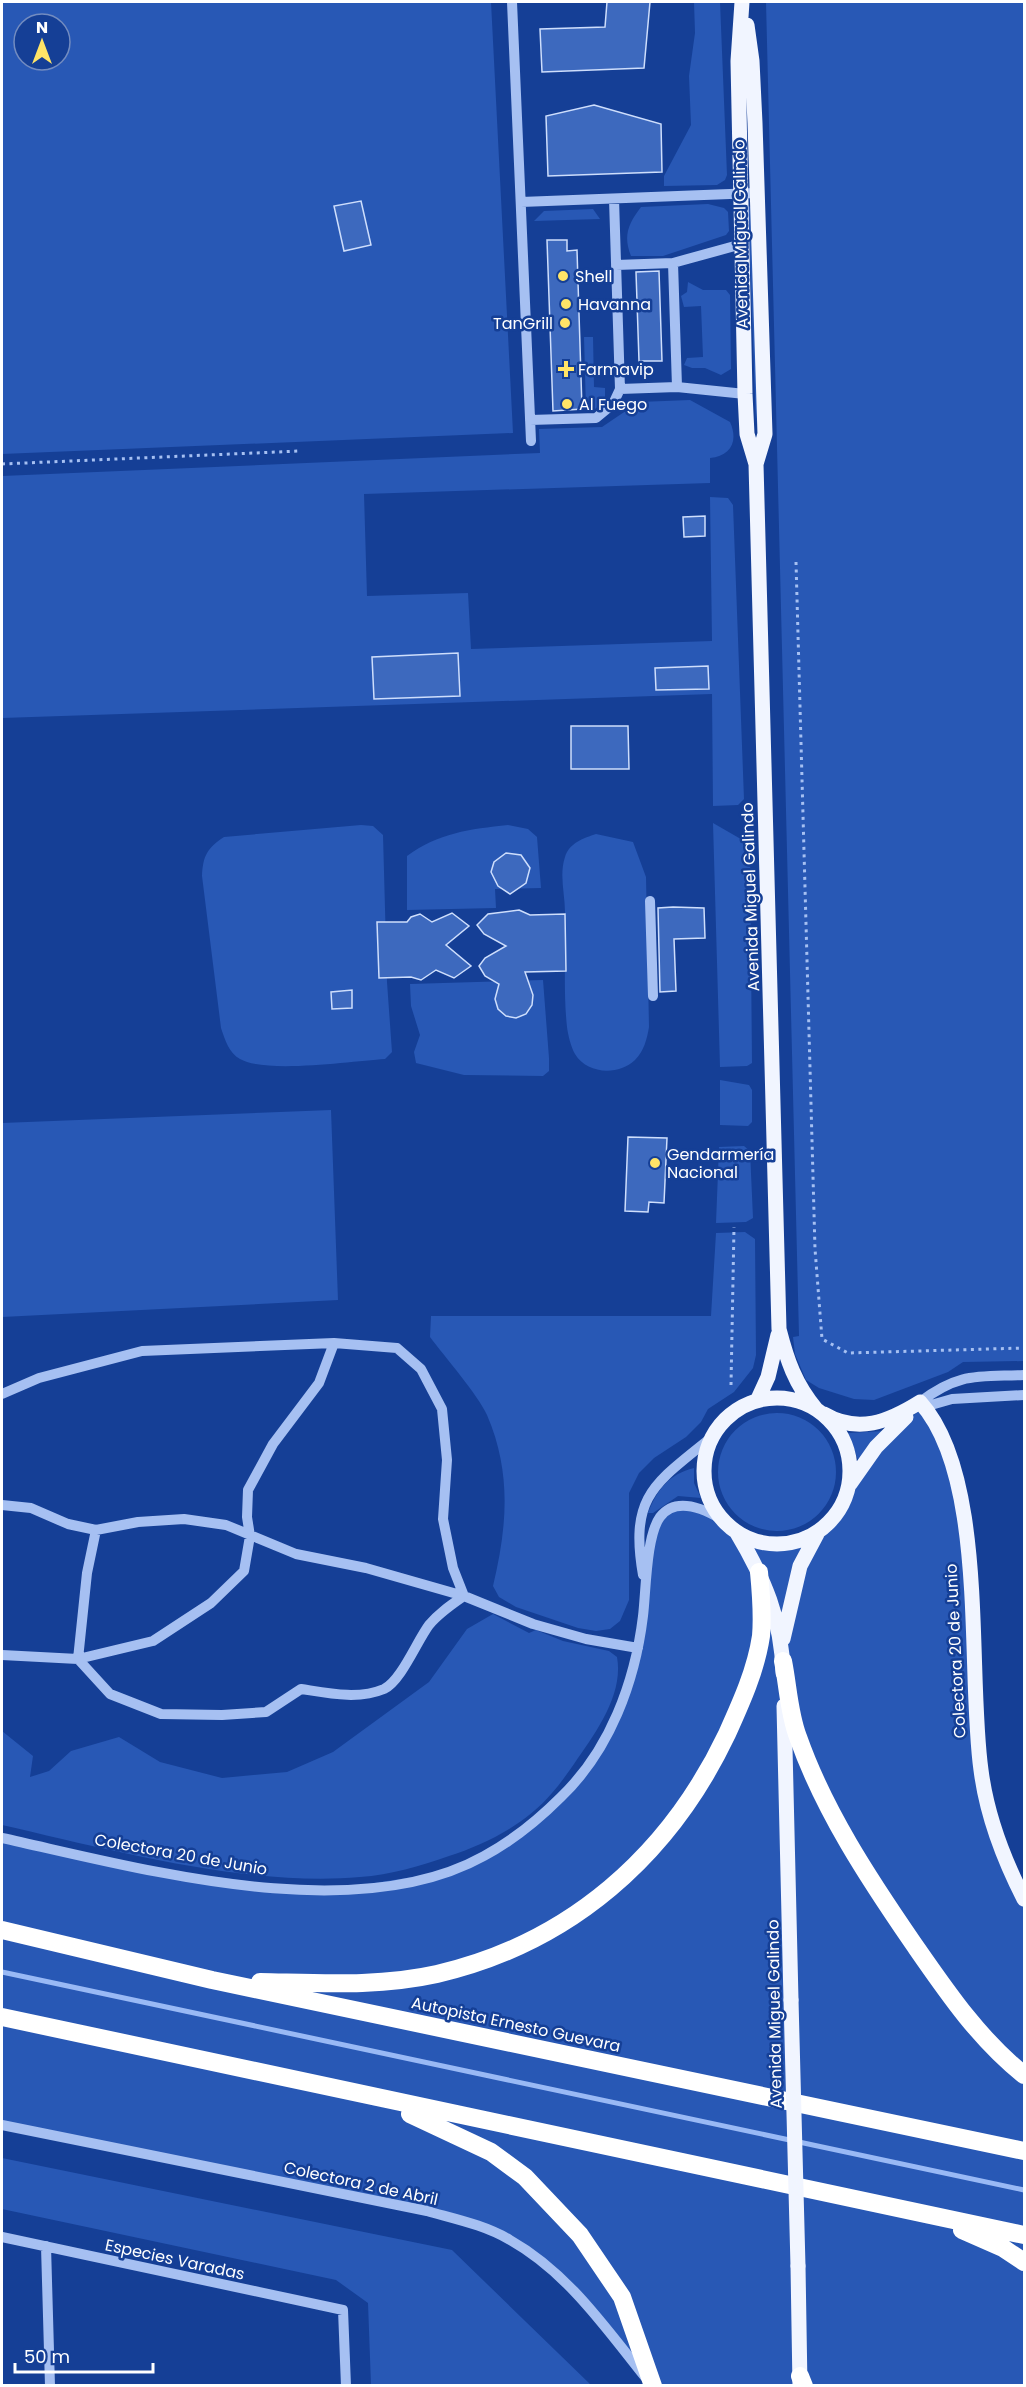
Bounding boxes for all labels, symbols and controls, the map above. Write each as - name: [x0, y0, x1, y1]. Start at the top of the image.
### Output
- north arrow: [12, 12, 72, 72]
- text: N: [36, 16, 48, 39]
- street label: Avenida Miguel Galindo: [727, 139, 754, 329]
- place label: Shell: [575, 265, 612, 288]
- marker: Shell: [556, 269, 570, 283]
- place label: Havanna: [578, 293, 651, 316]
- marker: Havanna: [559, 297, 573, 311]
- place label: TanGrill: [493, 312, 553, 335]
- marker: TanGrill: [558, 316, 572, 330]
- place label: Farmavip: [578, 358, 654, 381]
- marker: Farmavip: [559, 362, 573, 376]
- place label: Al Fuego: [579, 393, 647, 416]
- marker: Al Fuego: [560, 397, 574, 411]
- street label: Avenida Miguel Galindo: [736, 802, 765, 992]
- place label: Gendarmería Nacional: [667, 1143, 774, 1184]
- marker: Gendarmería Nacional: [648, 1156, 662, 1170]
- street label: Colectora 20 de Junio: [939, 1563, 972, 1739]
- street label: Colectora 20 de Junio: [93, 1828, 269, 1881]
- street label: Avenida Miguel Galindo: [761, 1919, 788, 2109]
- street label: Autopista Ernesto Guevara: [409, 1991, 623, 2058]
- street label: Colectora 2 de Abril: [282, 2156, 440, 2211]
- street label: Especies Varadas: [103, 2233, 247, 2285]
- scale bar: [15, 2336, 153, 2374]
- text: 50 m: [24, 2344, 70, 2369]

